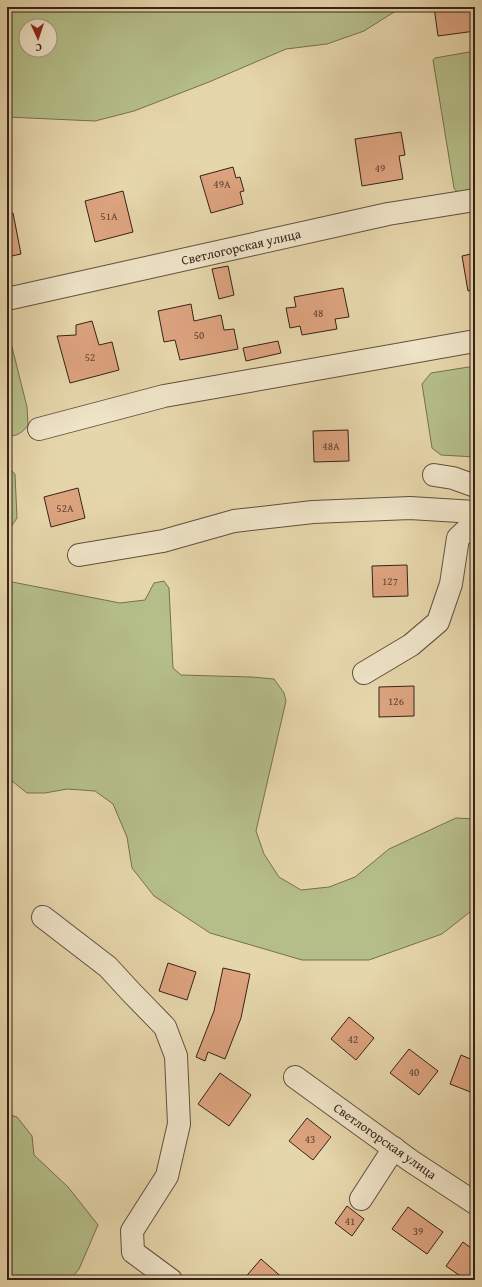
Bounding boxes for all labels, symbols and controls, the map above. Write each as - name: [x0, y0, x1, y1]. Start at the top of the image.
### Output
- north arrow: [18, 18, 58, 58]
- text: С: [35, 40, 42, 56]
- house number: 49: [375, 160, 385, 176]
- house number: 49А: [213, 176, 231, 192]
- house number: 51А: [100, 208, 118, 224]
- street label: Светлогорская улица: [179, 224, 303, 270]
- house number: 48: [313, 305, 323, 321]
- house number: 50: [194, 327, 204, 343]
- house number: 52: [85, 349, 95, 365]
- house number: 48А: [322, 438, 340, 454]
- house number: 52А: [56, 500, 74, 516]
- house number: 127: [382, 573, 398, 589]
- house number: 126: [388, 693, 404, 709]
- house number: 42: [348, 1031, 358, 1047]
- house number: 40: [409, 1064, 419, 1080]
- street label: Светлогорская улица: [330, 1098, 441, 1184]
- house number: 43: [305, 1131, 315, 1147]
- house number: 41: [345, 1213, 355, 1229]
- house number: 39: [413, 1223, 423, 1239]

